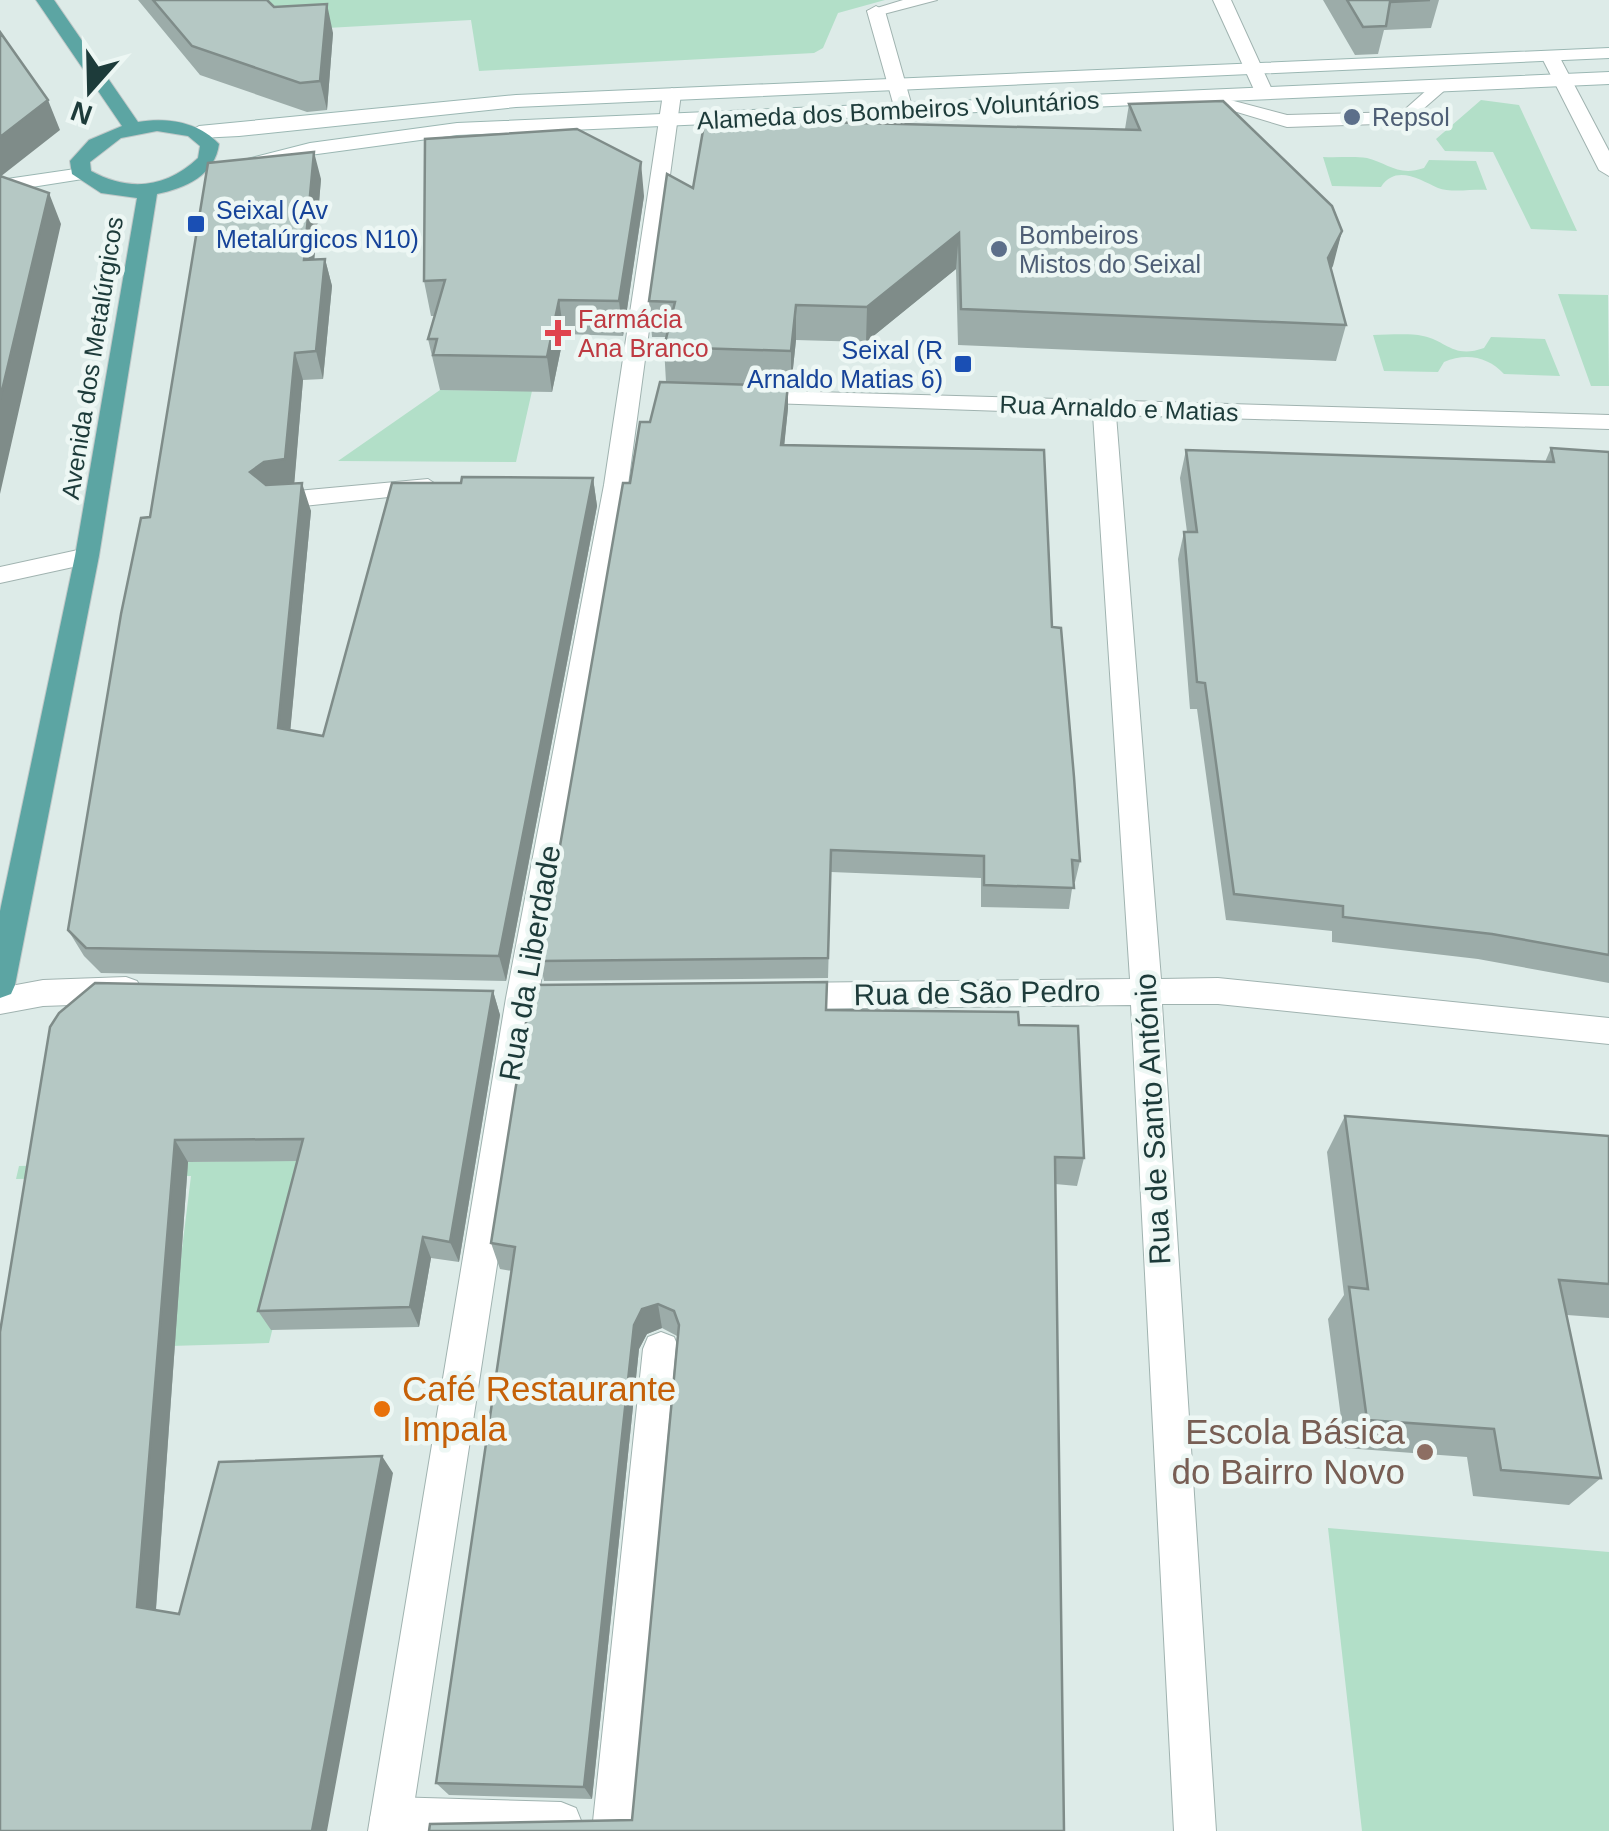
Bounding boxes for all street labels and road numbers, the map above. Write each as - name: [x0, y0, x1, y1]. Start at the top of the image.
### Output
- street label: Alameda dos Bombeiros Voluntários: [696, 85, 1100, 135]
- street label: Avenida dos Metalúrgicos: [56, 215, 128, 501]
- street label: Rua Arnaldo e Matias: [999, 390, 1239, 426]
- street label: Rua da Liberdade: [493, 843, 566, 1083]
- street label: Rua de Santo António: [1128, 972, 1177, 1266]
- street label: Rua de São Pedro: [853, 974, 1101, 1011]

